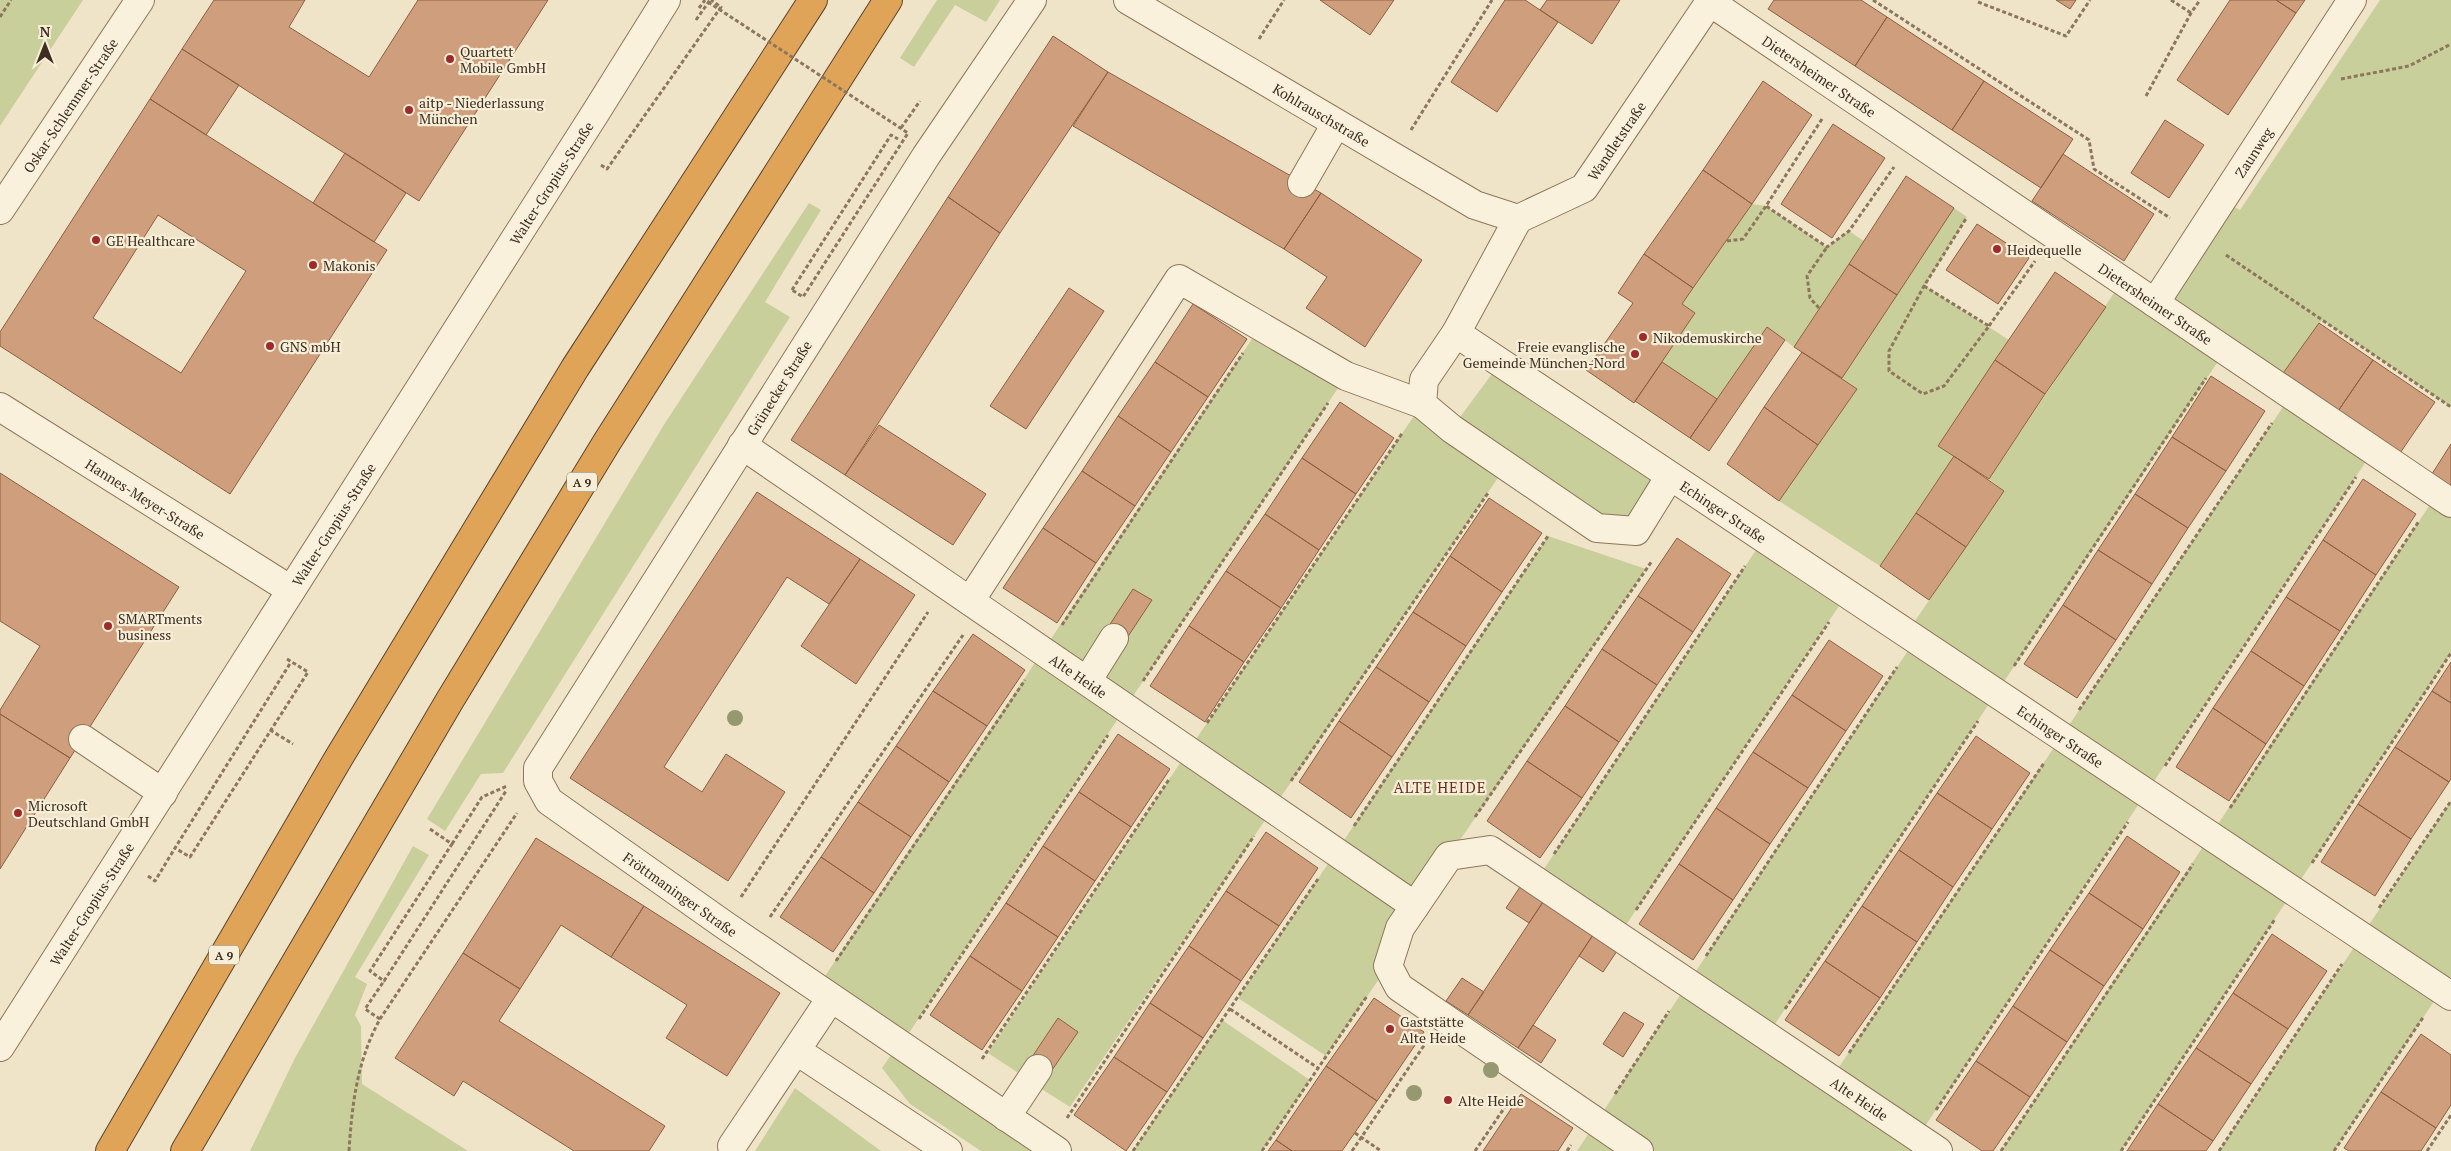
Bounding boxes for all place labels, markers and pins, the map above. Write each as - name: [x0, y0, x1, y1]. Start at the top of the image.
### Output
- place label: Quartett Mobile GmbH: [460, 42, 546, 77]
- marker: Quartett Mobile GmbH: [444, 53, 456, 65]
- place label: aitp - Niederlassung München: [419, 93, 544, 128]
- marker: aitp - Niederlassung München: [403, 104, 415, 116]
- place label: GE Healthcare: [106, 231, 195, 250]
- marker: GE Healthcare: [90, 234, 102, 246]
- place label: Heidequelle: [2007, 240, 2081, 259]
- marker: Heidequelle: [1991, 243, 2003, 255]
- place label: Makonis: [323, 256, 376, 275]
- marker: Makonis: [307, 259, 319, 271]
- place label: Nikodemuskirche: [1653, 328, 1762, 347]
- marker: Nikodemuskirche: [1637, 331, 1649, 343]
- place label: GNS mbH: [280, 337, 341, 356]
- place label: Freie evanglische Gemeinde München-Nord: [1463, 337, 1625, 372]
- marker: GNS mbH: [264, 340, 276, 352]
- marker: Freie evanglische Gemeinde München-Nord: [1629, 348, 1641, 360]
- place label: SMARTments business: [118, 609, 202, 644]
- marker: SMARTments business: [102, 620, 114, 632]
- place label: Microsoft Deutschland GmbH: [28, 796, 149, 831]
- marker: Microsoft Deutschland GmbH: [12, 807, 24, 819]
- place label: Gaststätte Alte Heide: [1400, 1012, 1466, 1047]
- marker: Gaststätte Alte Heide: [1384, 1023, 1396, 1035]
- place label: Alte Heide: [1458, 1091, 1524, 1110]
- marker: Alte Heide: [1442, 1094, 1454, 1106]

